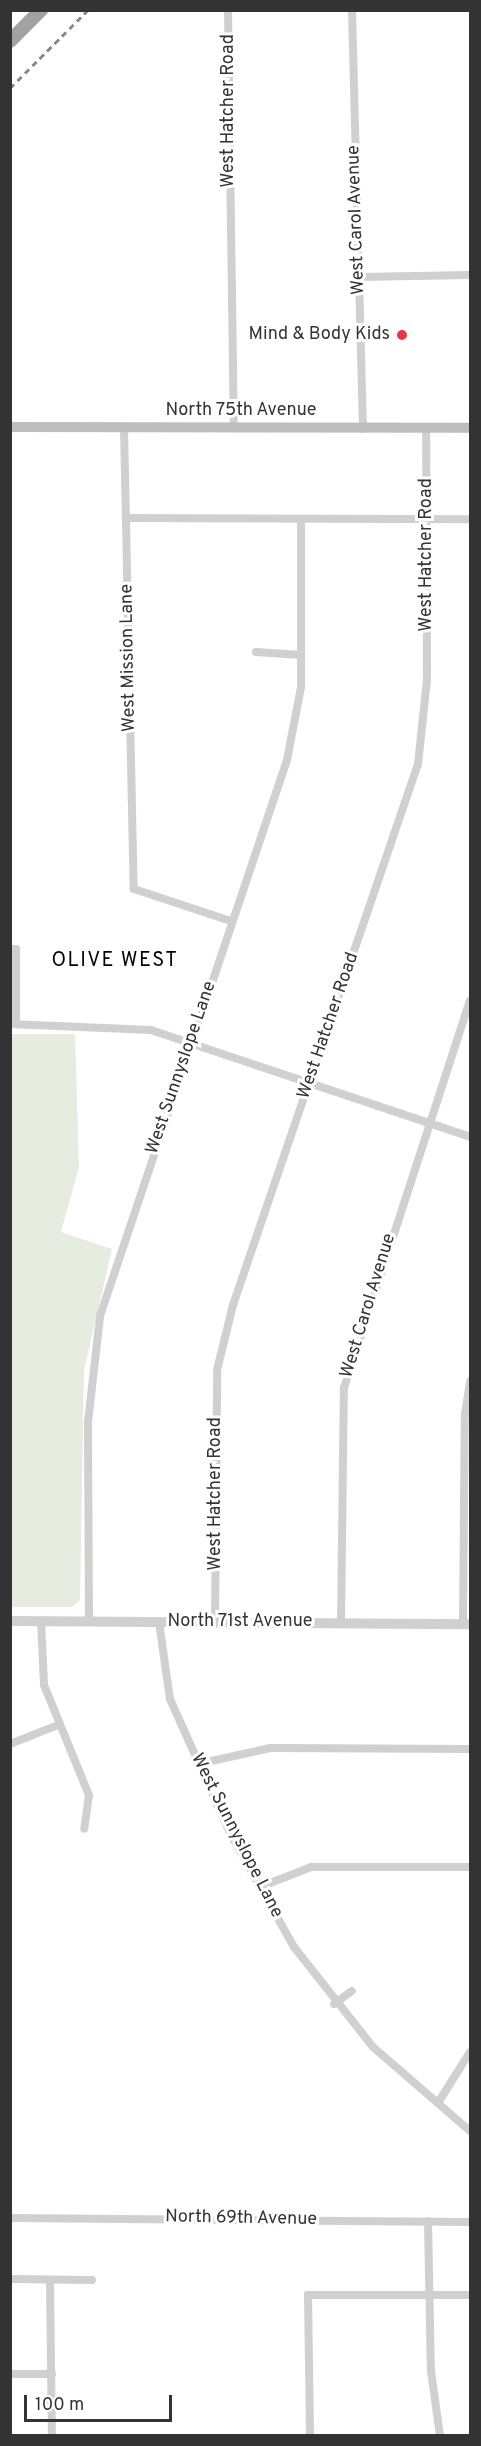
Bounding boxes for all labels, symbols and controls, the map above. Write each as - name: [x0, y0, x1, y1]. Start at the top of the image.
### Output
- street label: West Hatcher Road: [218, 34, 240, 188]
- street label: West Carol Avenue: [344, 144, 370, 296]
- place label: Mind & Body Kids: [249, 324, 390, 346]
- marker: Mind & Body Kids: [395, 328, 409, 342]
- street label: North 75th Avenue: [165, 400, 317, 422]
- street label: West Hatcher Road: [416, 478, 438, 632]
- street label: West Mission Lane: [117, 584, 141, 732]
- district label: OLIVE WEST: [51, 949, 179, 973]
- street label: West Hatcher Road: [294, 950, 364, 1102]
- street label: West Sunnyslope Lane: [142, 979, 222, 1157]
- street label: West Carol Avenue: [337, 1231, 401, 1381]
- street label: West Hatcher Road: [205, 1417, 227, 1571]
- street label: North 71st Avenue: [167, 1611, 313, 1633]
- street label: West Sunnyslope Lane: [185, 1750, 287, 1922]
- street label: North 69th Avenue: [164, 2207, 318, 2231]
- scale bar: [27, 2383, 176, 2421]
- text: 100 m: [35, 2394, 84, 2417]

